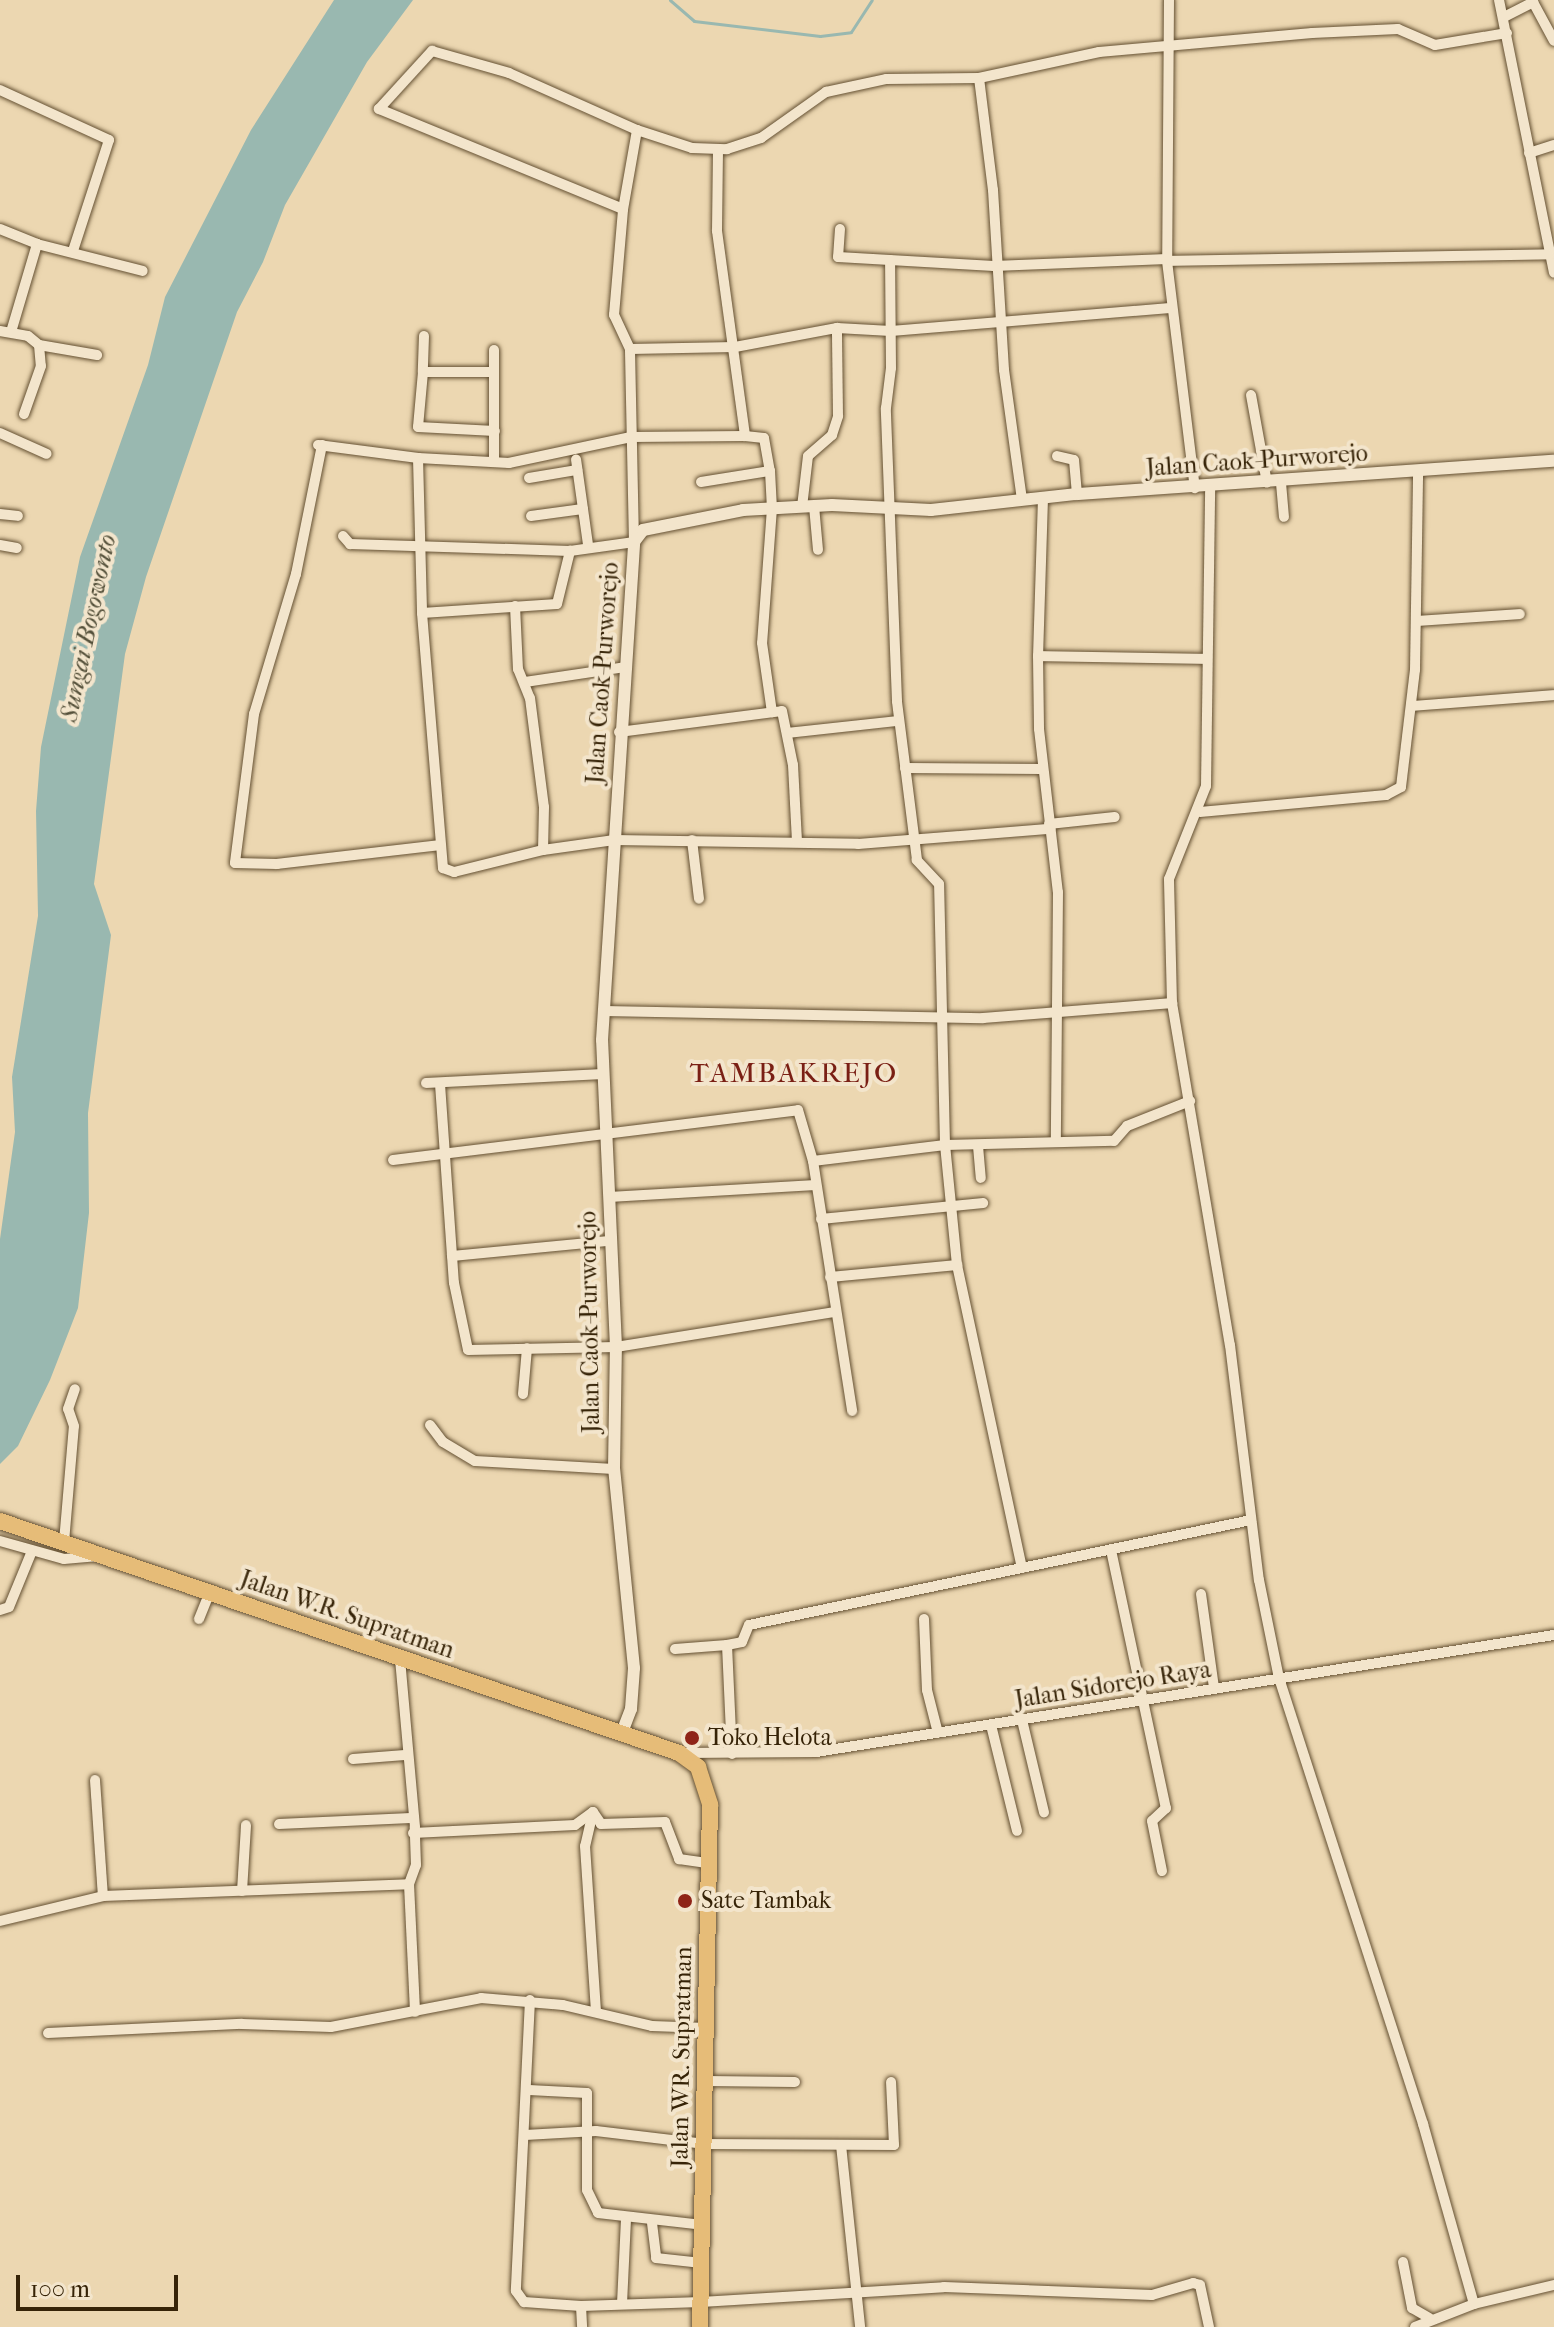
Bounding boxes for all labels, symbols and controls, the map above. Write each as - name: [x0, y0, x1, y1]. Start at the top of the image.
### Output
- street label: Jalan Caok-Purworejo: [1145, 439, 1369, 483]
- water label: Sungai Bogowonto: [53, 532, 123, 724]
- street label: Jalan Caok-Purworejo: [581, 561, 625, 785]
- district label: TAMBAKREJO: [690, 1056, 898, 1090]
- street label: Jalan Caok-Purworejo: [574, 1211, 606, 1433]
- street label: Jalan W.R. Supratman: [236, 1565, 458, 1665]
- street label: Jalan Sidorejo Raya: [1013, 1655, 1213, 1715]
- place label: Toko Helota: [708, 1724, 832, 1752]
- marker: Toko Helota: [683, 1729, 701, 1747]
- place label: Sate Tambak: [701, 1887, 831, 1915]
- marker: Sate Tambak: [676, 1892, 694, 1910]
- street label: Jalan WR. Supratman: [666, 1946, 698, 2168]
- scale bar: [20, 2259, 182, 2309]
- text: 100 m: [30, 2275, 90, 2303]

